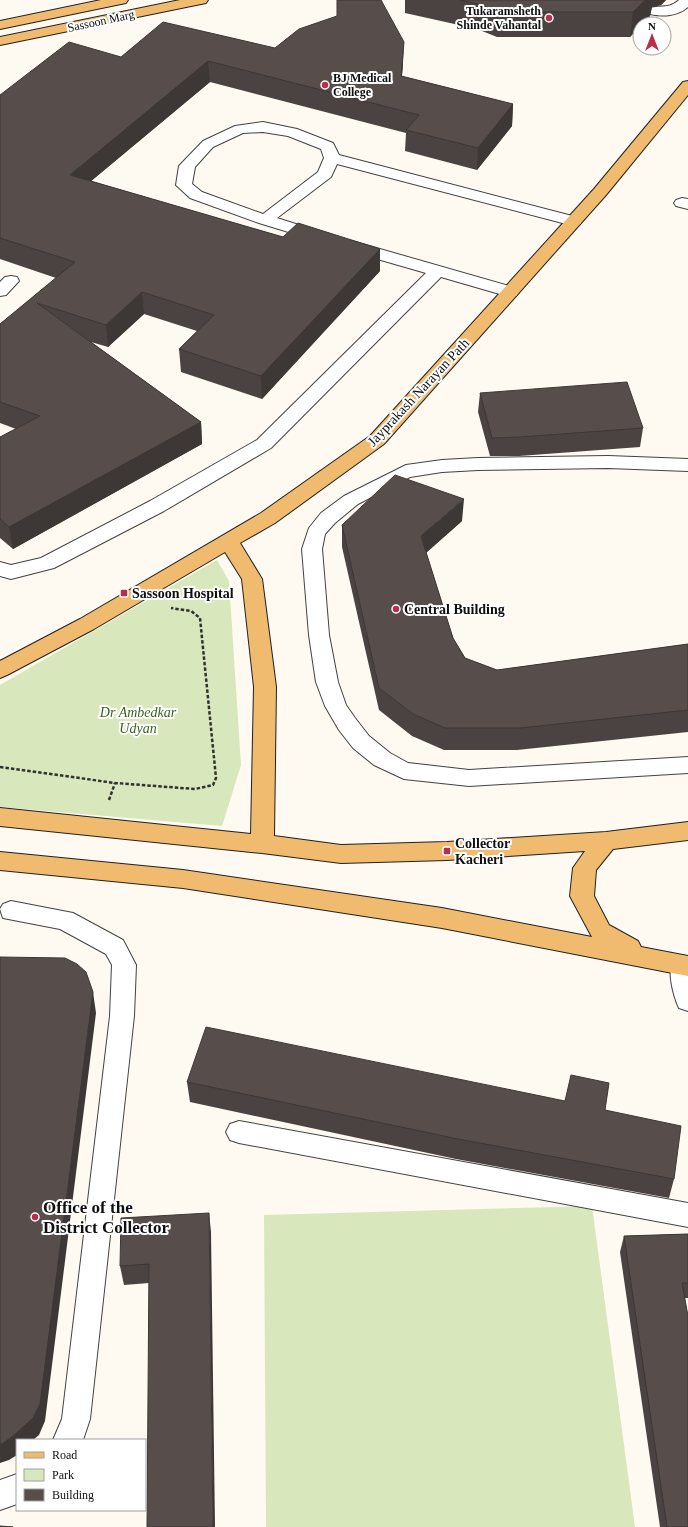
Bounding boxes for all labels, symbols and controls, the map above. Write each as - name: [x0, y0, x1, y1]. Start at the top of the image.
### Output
- place label: Tukaramsheth Shinde Vahantal: [457, 4, 542, 32]
- street label: Sassoon Marg: [66, 7, 136, 35]
- marker: Tukaramsheth Shinde Vahantal: [544, 13, 554, 23]
- north arrow: [632, 16, 672, 56]
- text: N: [648, 20, 656, 32]
- place label: BJ Medical College: [333, 71, 392, 99]
- marker: BJ Medical College: [320, 80, 330, 90]
- street label: Jayprakash Narayan Path: [365, 335, 472, 449]
- place label: Sassoon Hospital: [132, 586, 234, 601]
- marker: Sassoon Hospital: [119, 588, 129, 598]
- place label: Central Building: [404, 602, 505, 617]
- marker: Central Building: [391, 604, 401, 614]
- park label: Dr Ambedkar Udyan: [99, 705, 177, 736]
- place label: Collector Kacheri: [455, 836, 510, 867]
- marker: Collector Kacheri: [442, 846, 452, 856]
- place label: Office of the District Collector: [43, 1198, 169, 1237]
- marker: Office of the District Collector: [30, 1212, 40, 1222]
- legend: [16, 1439, 146, 1511]
- text: Road: [52, 1448, 77, 1462]
- text: Park: [52, 1468, 74, 1482]
- text: Building: [52, 1488, 94, 1502]

